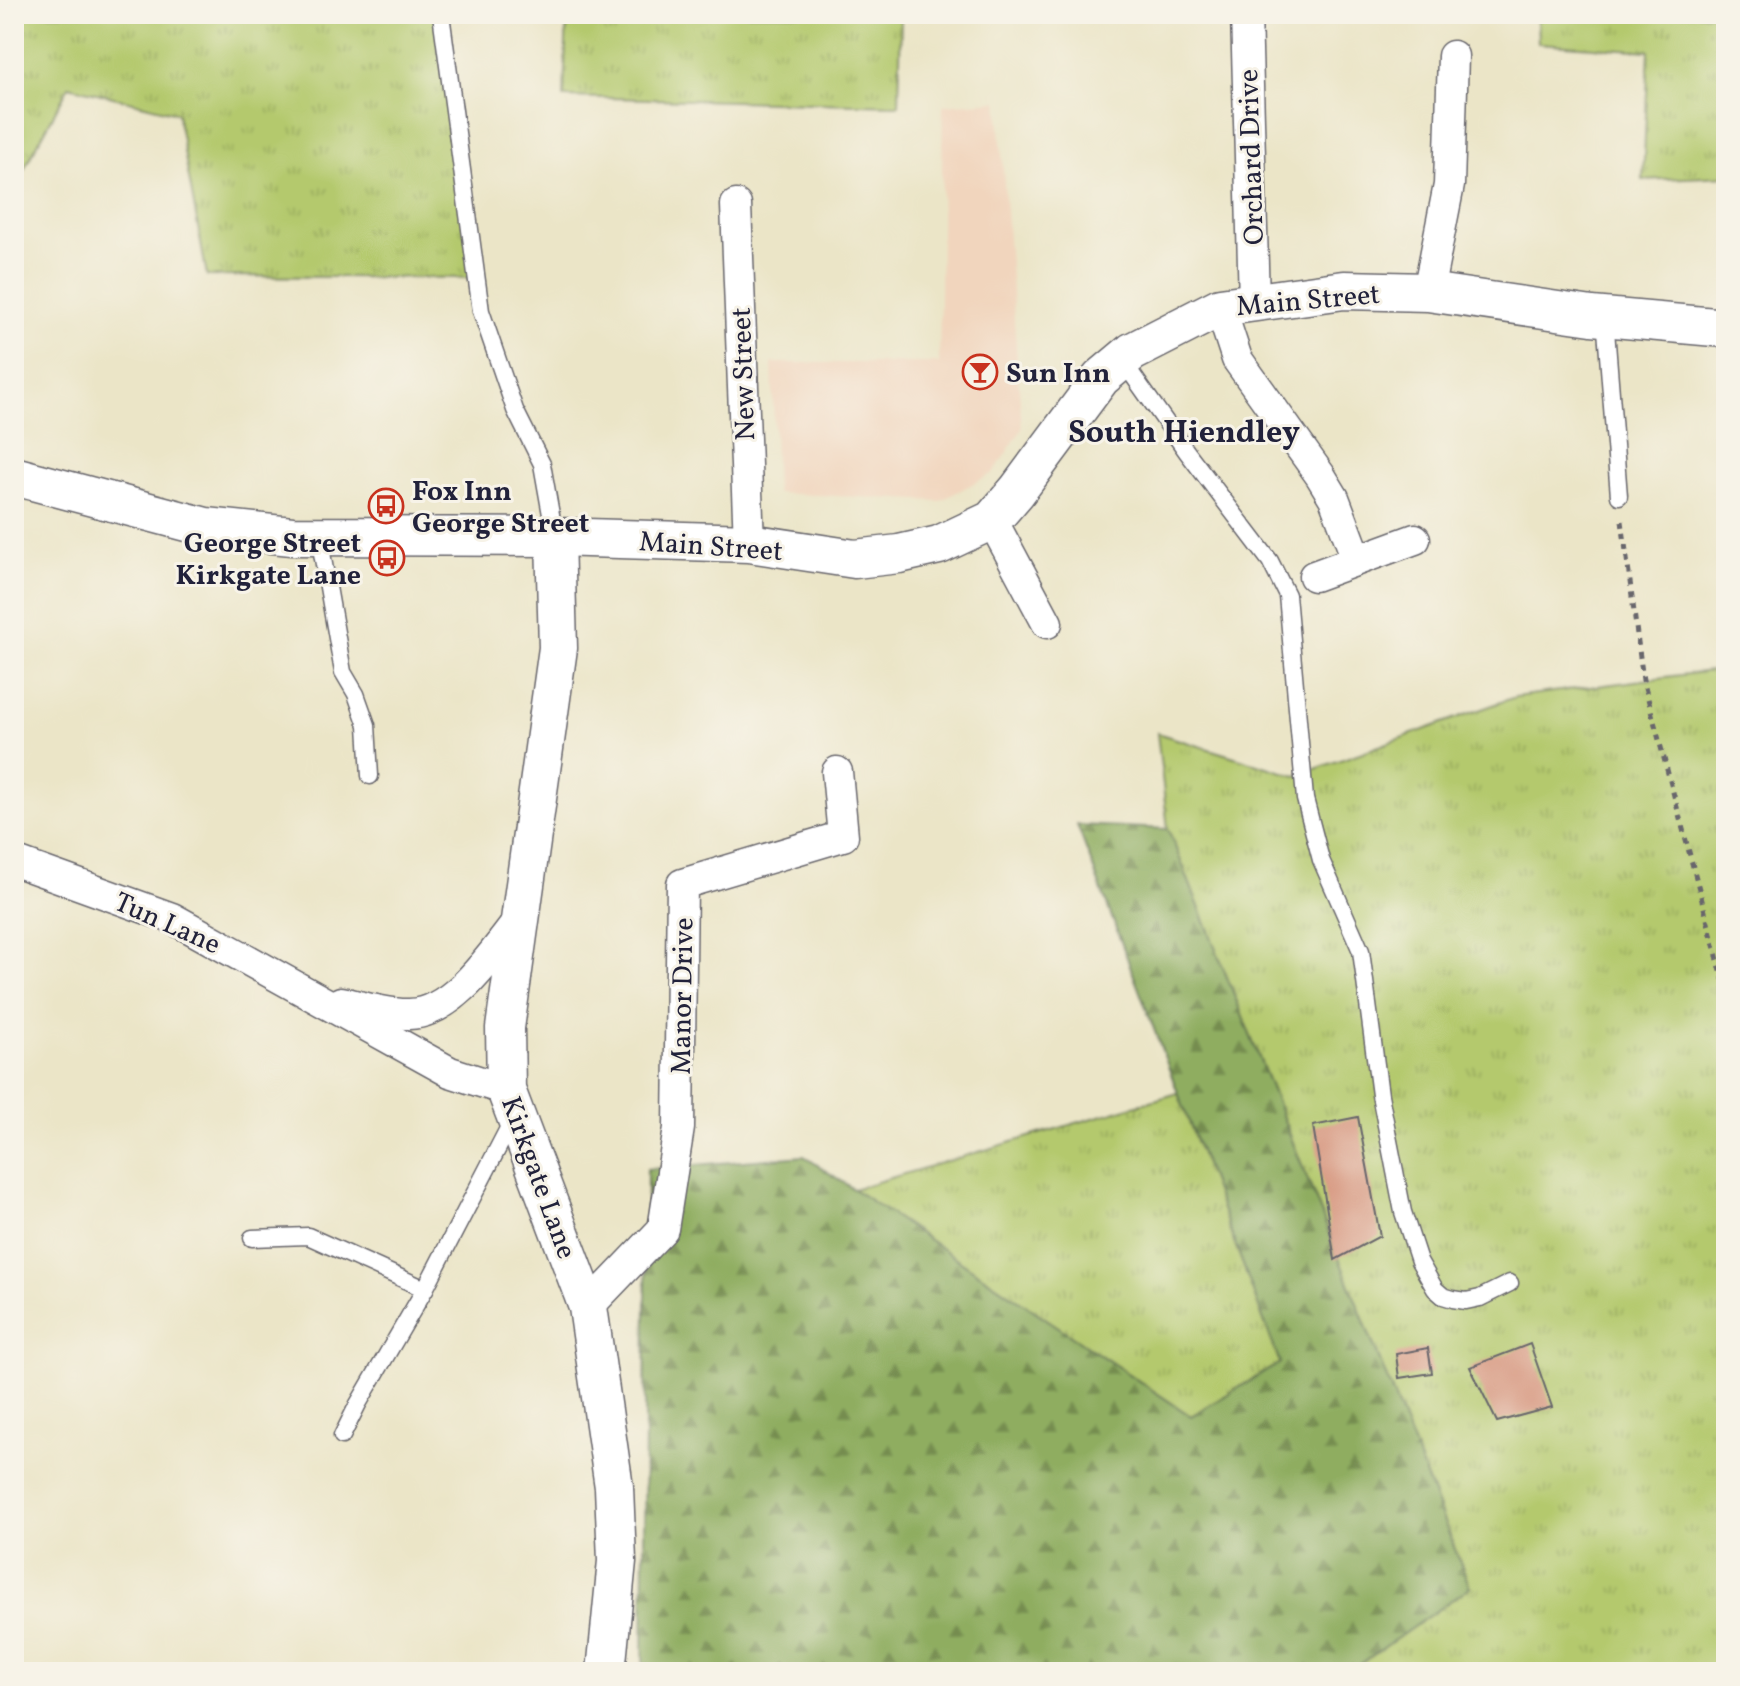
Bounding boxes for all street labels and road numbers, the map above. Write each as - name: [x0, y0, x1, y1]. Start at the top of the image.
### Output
- street label: Orchard Drive: [1230, 68, 1275, 246]
- street label: Main Street: [1235, 276, 1382, 327]
- street label: New Street: [723, 306, 766, 441]
- street label: Main Street: [638, 523, 784, 572]
- street label: Tun Lane: [108, 884, 226, 965]
- street label: Manor Drive: [663, 917, 704, 1075]
- street label: Kirkgate Lane: [490, 1091, 585, 1265]

